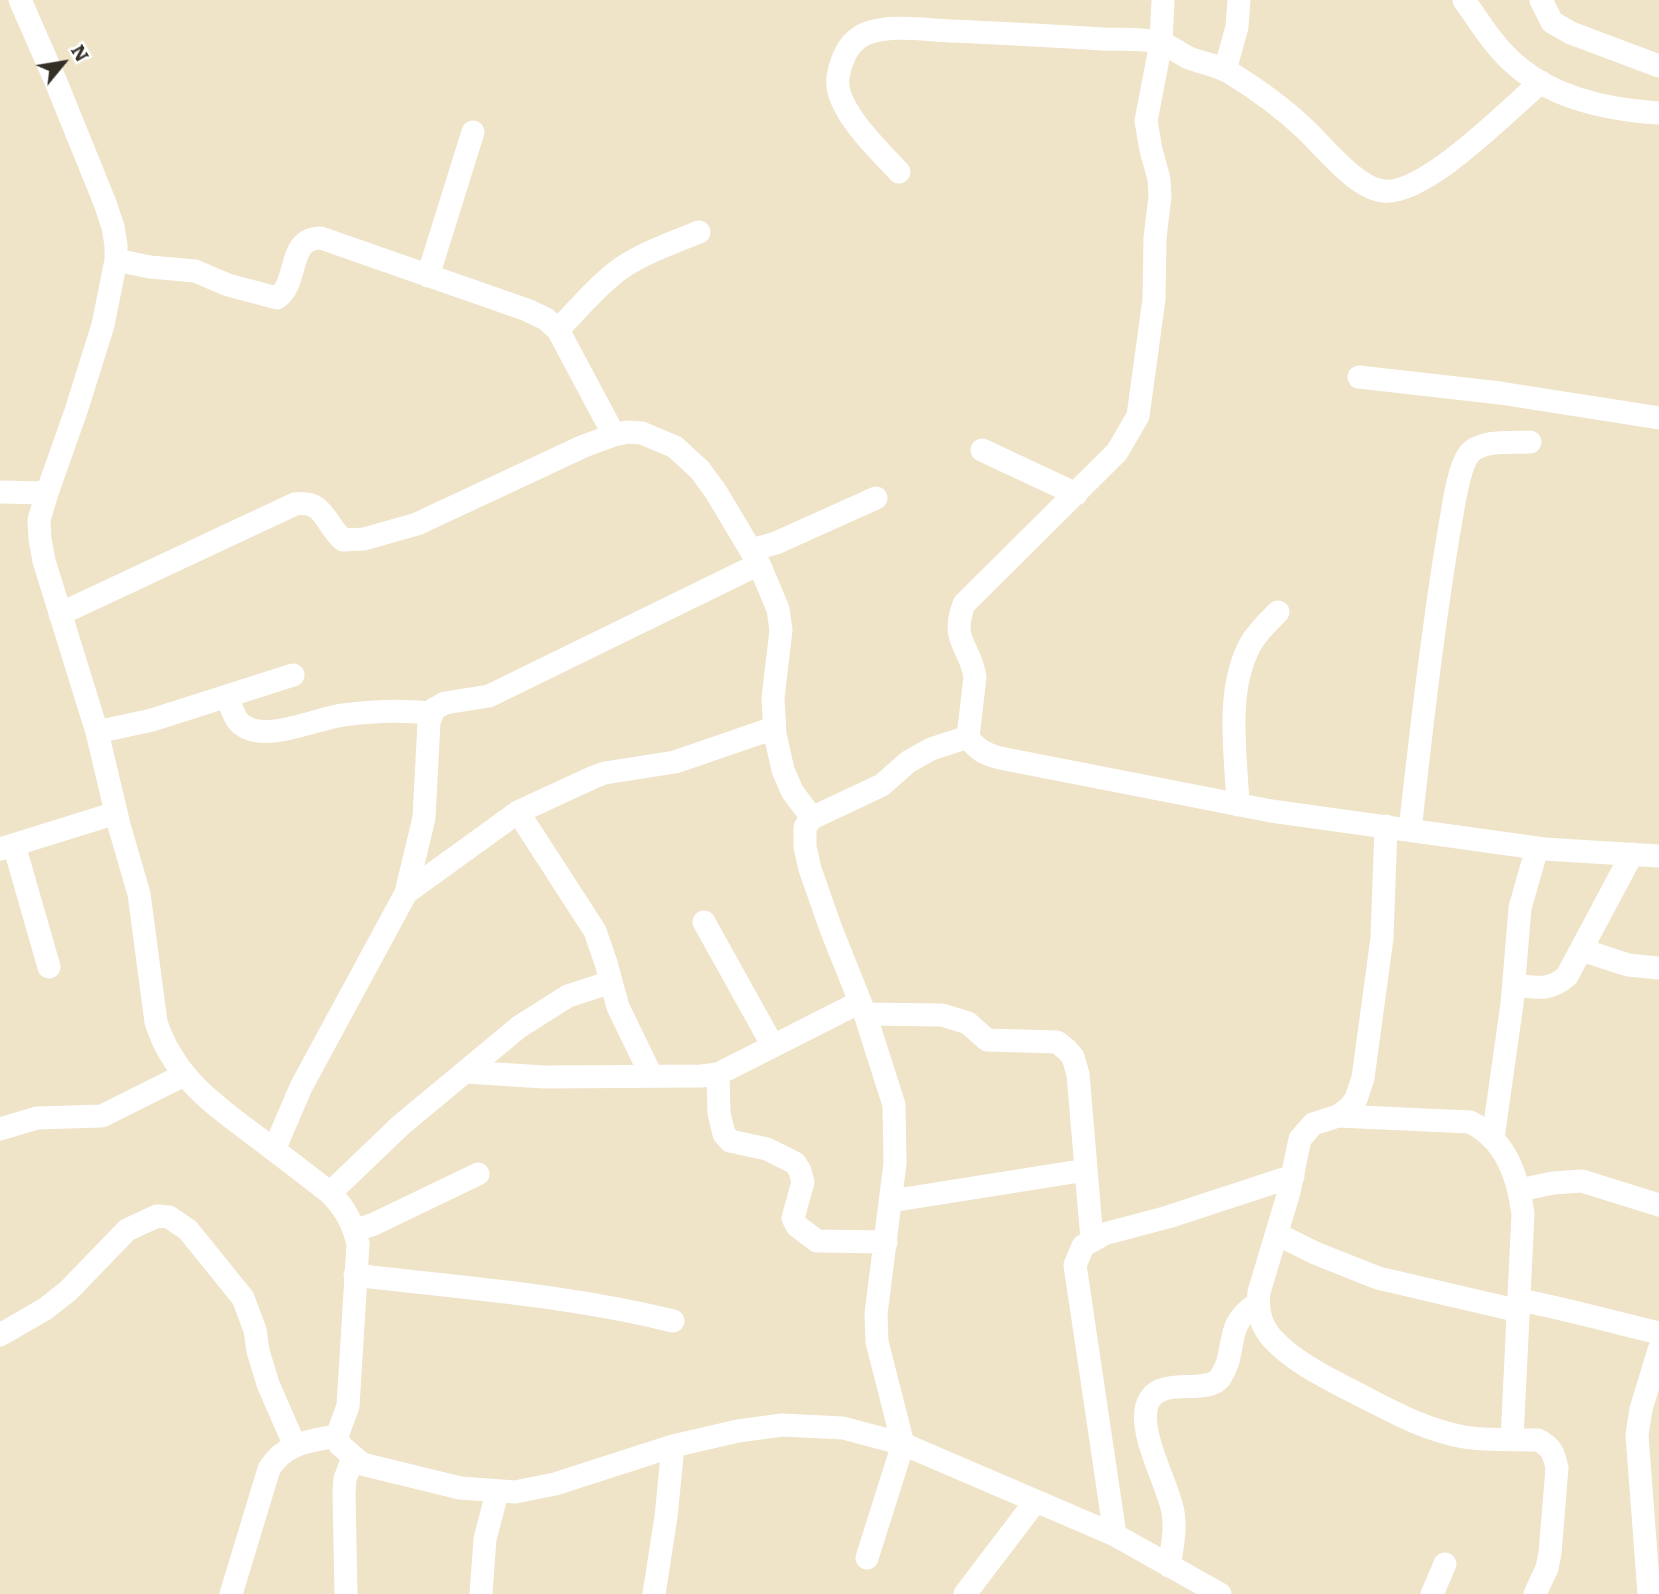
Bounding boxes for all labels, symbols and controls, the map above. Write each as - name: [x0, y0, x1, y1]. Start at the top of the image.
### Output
- north arrow: [28, 28, 98, 98]
- text: N: [65, 39, 97, 66]

